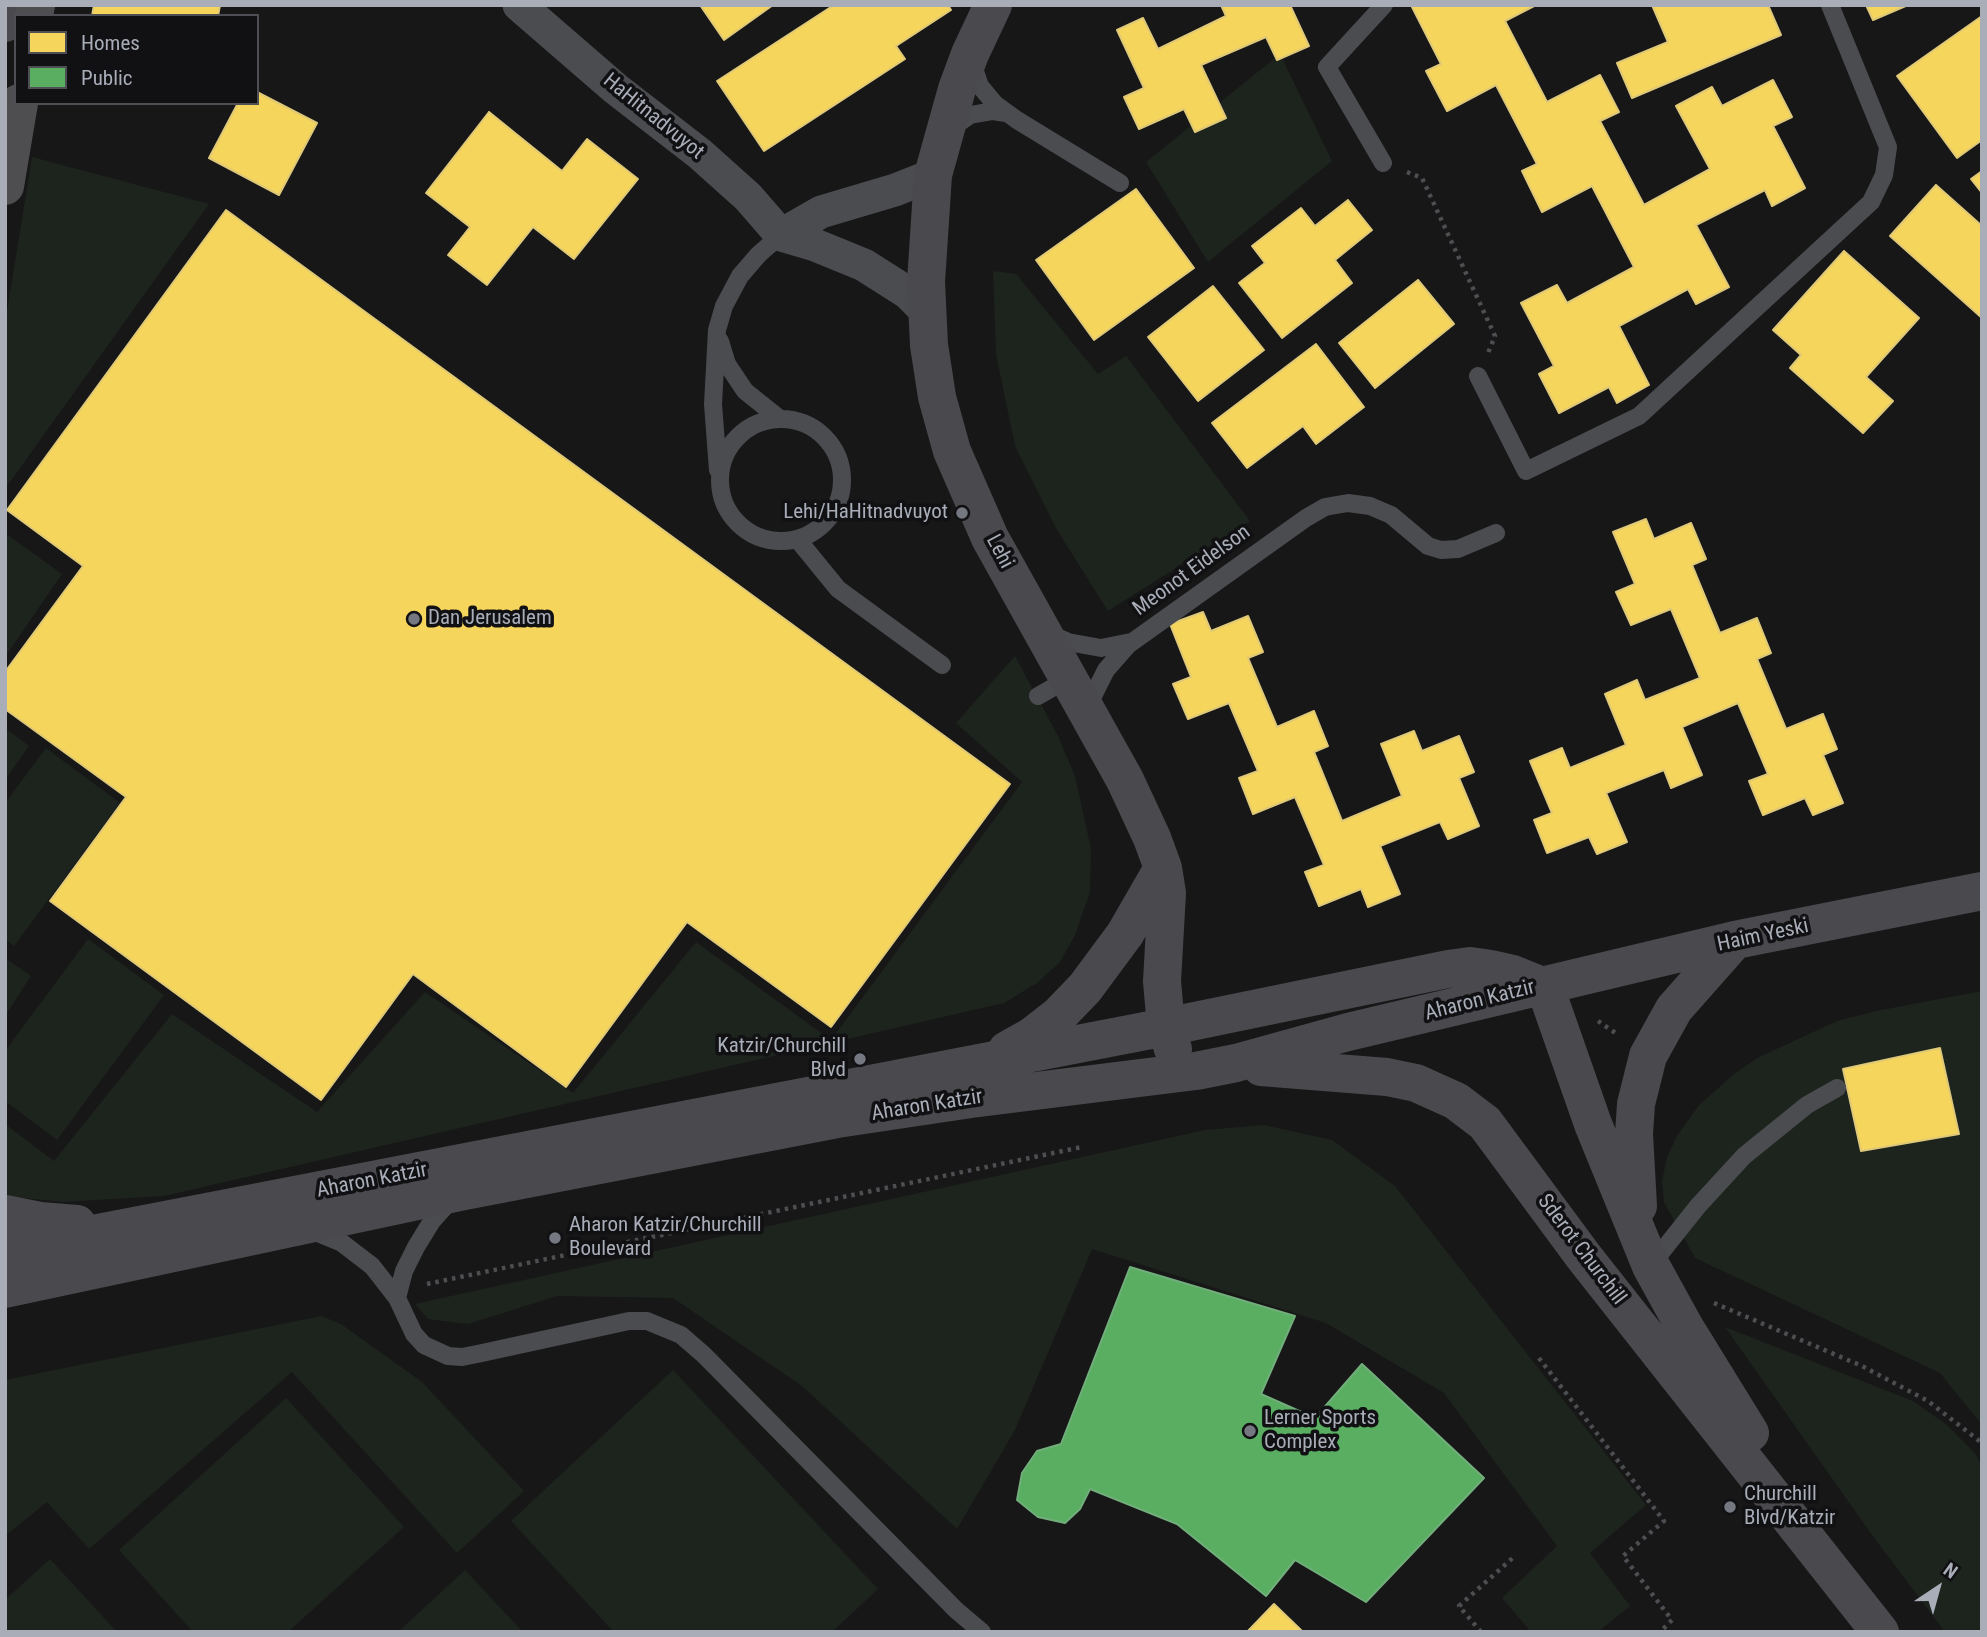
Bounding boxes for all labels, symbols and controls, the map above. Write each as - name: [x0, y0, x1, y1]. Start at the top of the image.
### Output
- legend: [14, 14, 259, 105]
- text: Homes: [81, 31, 140, 55]
- text: Public: [81, 66, 133, 90]
- street label: HaHitnadvuyot: [598, 69, 708, 165]
- place label: Lehi/HaHitnadvuyot: [783, 500, 948, 526]
- marker: Lehi/HaHitnadvuyot: [954, 505, 970, 521]
- street label: Meonot Eidelson: [1129, 520, 1255, 622]
- street label: Lehi: [980, 531, 1018, 573]
- place label: Dan Jerusalem: [428, 606, 552, 632]
- marker: Dan Jerusalem: [406, 611, 422, 627]
- street label: Haim Yeski: [1715, 914, 1811, 958]
- street label: Aharon Katzir: [1423, 975, 1537, 1027]
- place label: Katzir/Churchill Blvd: [717, 1034, 846, 1084]
- marker: Katzir/Churchill Blvd: [852, 1051, 868, 1067]
- street label: Aharon Katzir: [870, 1085, 984, 1127]
- street label: Aharon Katzir: [315, 1158, 429, 1204]
- street label: Sderot Churchill: [1531, 1190, 1631, 1310]
- place label: Aharon Katzir/Churchill Boulevard: [569, 1213, 762, 1263]
- marker: Aharon Katzir/Churchill Boulevard: [547, 1230, 563, 1246]
- place label: Lerner Sports Complex: [1264, 1406, 1376, 1456]
- marker: Lerner Sports Complex: [1242, 1423, 1258, 1439]
- place label: Churchill Blvd/Katzir: [1744, 1482, 1836, 1532]
- marker: Churchill Blvd/Katzir: [1722, 1499, 1738, 1515]
- north arrow: [1903, 1553, 1973, 1623]
- text: N: [1939, 1558, 1962, 1583]

